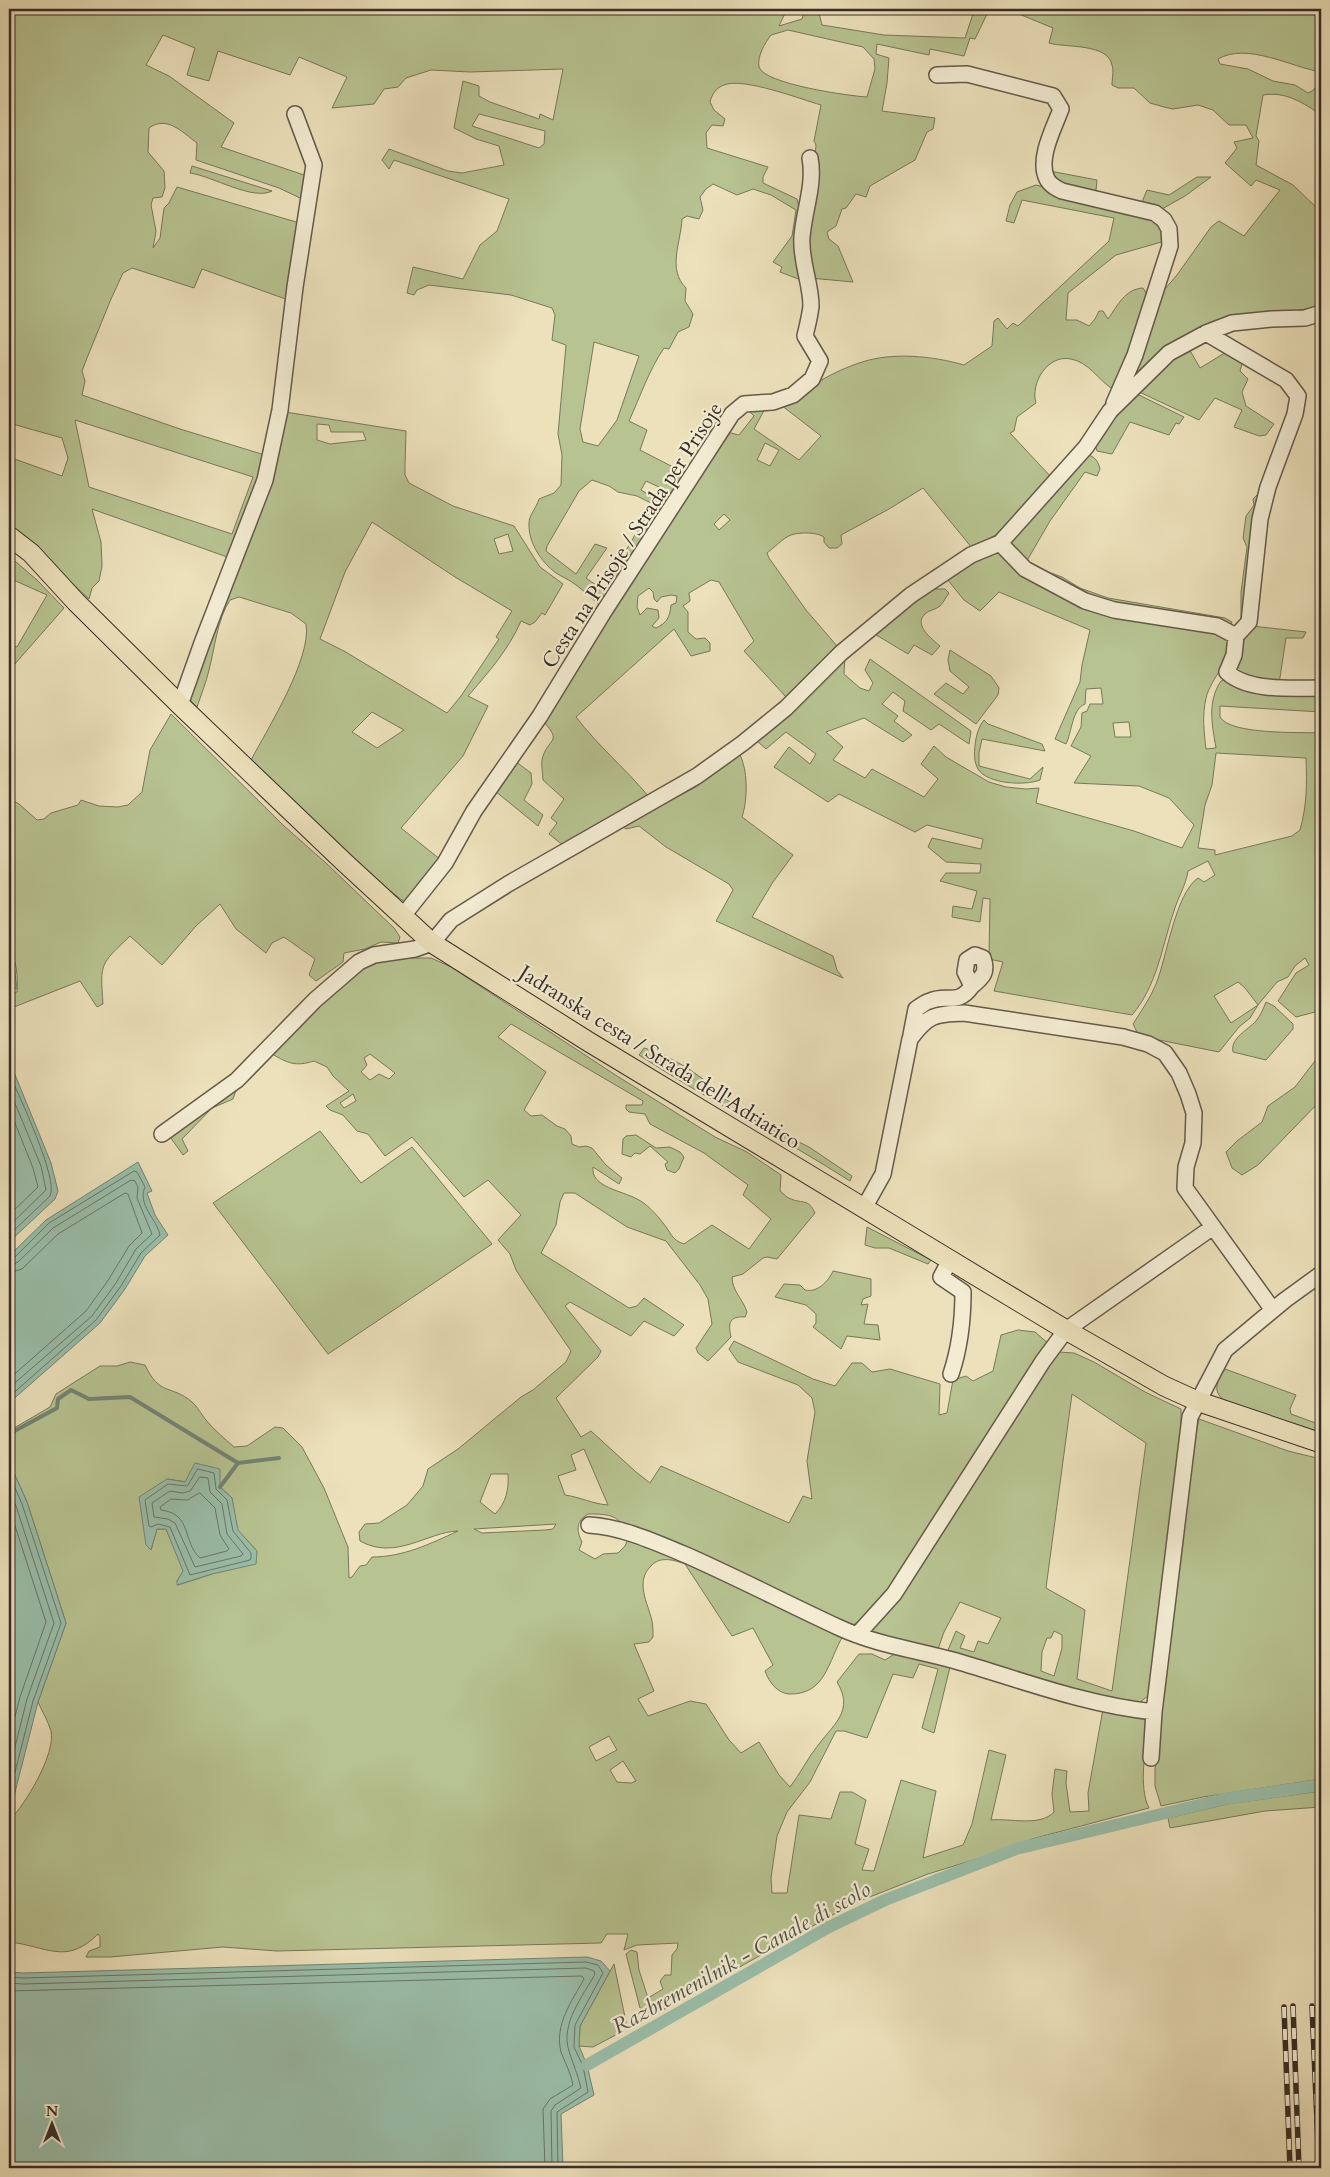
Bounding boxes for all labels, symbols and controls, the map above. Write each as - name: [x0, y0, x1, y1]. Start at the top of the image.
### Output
- street label: Cesta na Prisoje / Strada per Prisoje: [535, 396, 730, 674]
- street label: Jadranska cesta / Strada dell'Adriatico: [511, 957, 806, 1156]
- water label: Razbremenilnik - Canale di scolo: [607, 1874, 876, 2042]
- north arrow: [28, 2100, 78, 2150]
- text: N: [46, 2102, 58, 2121]

